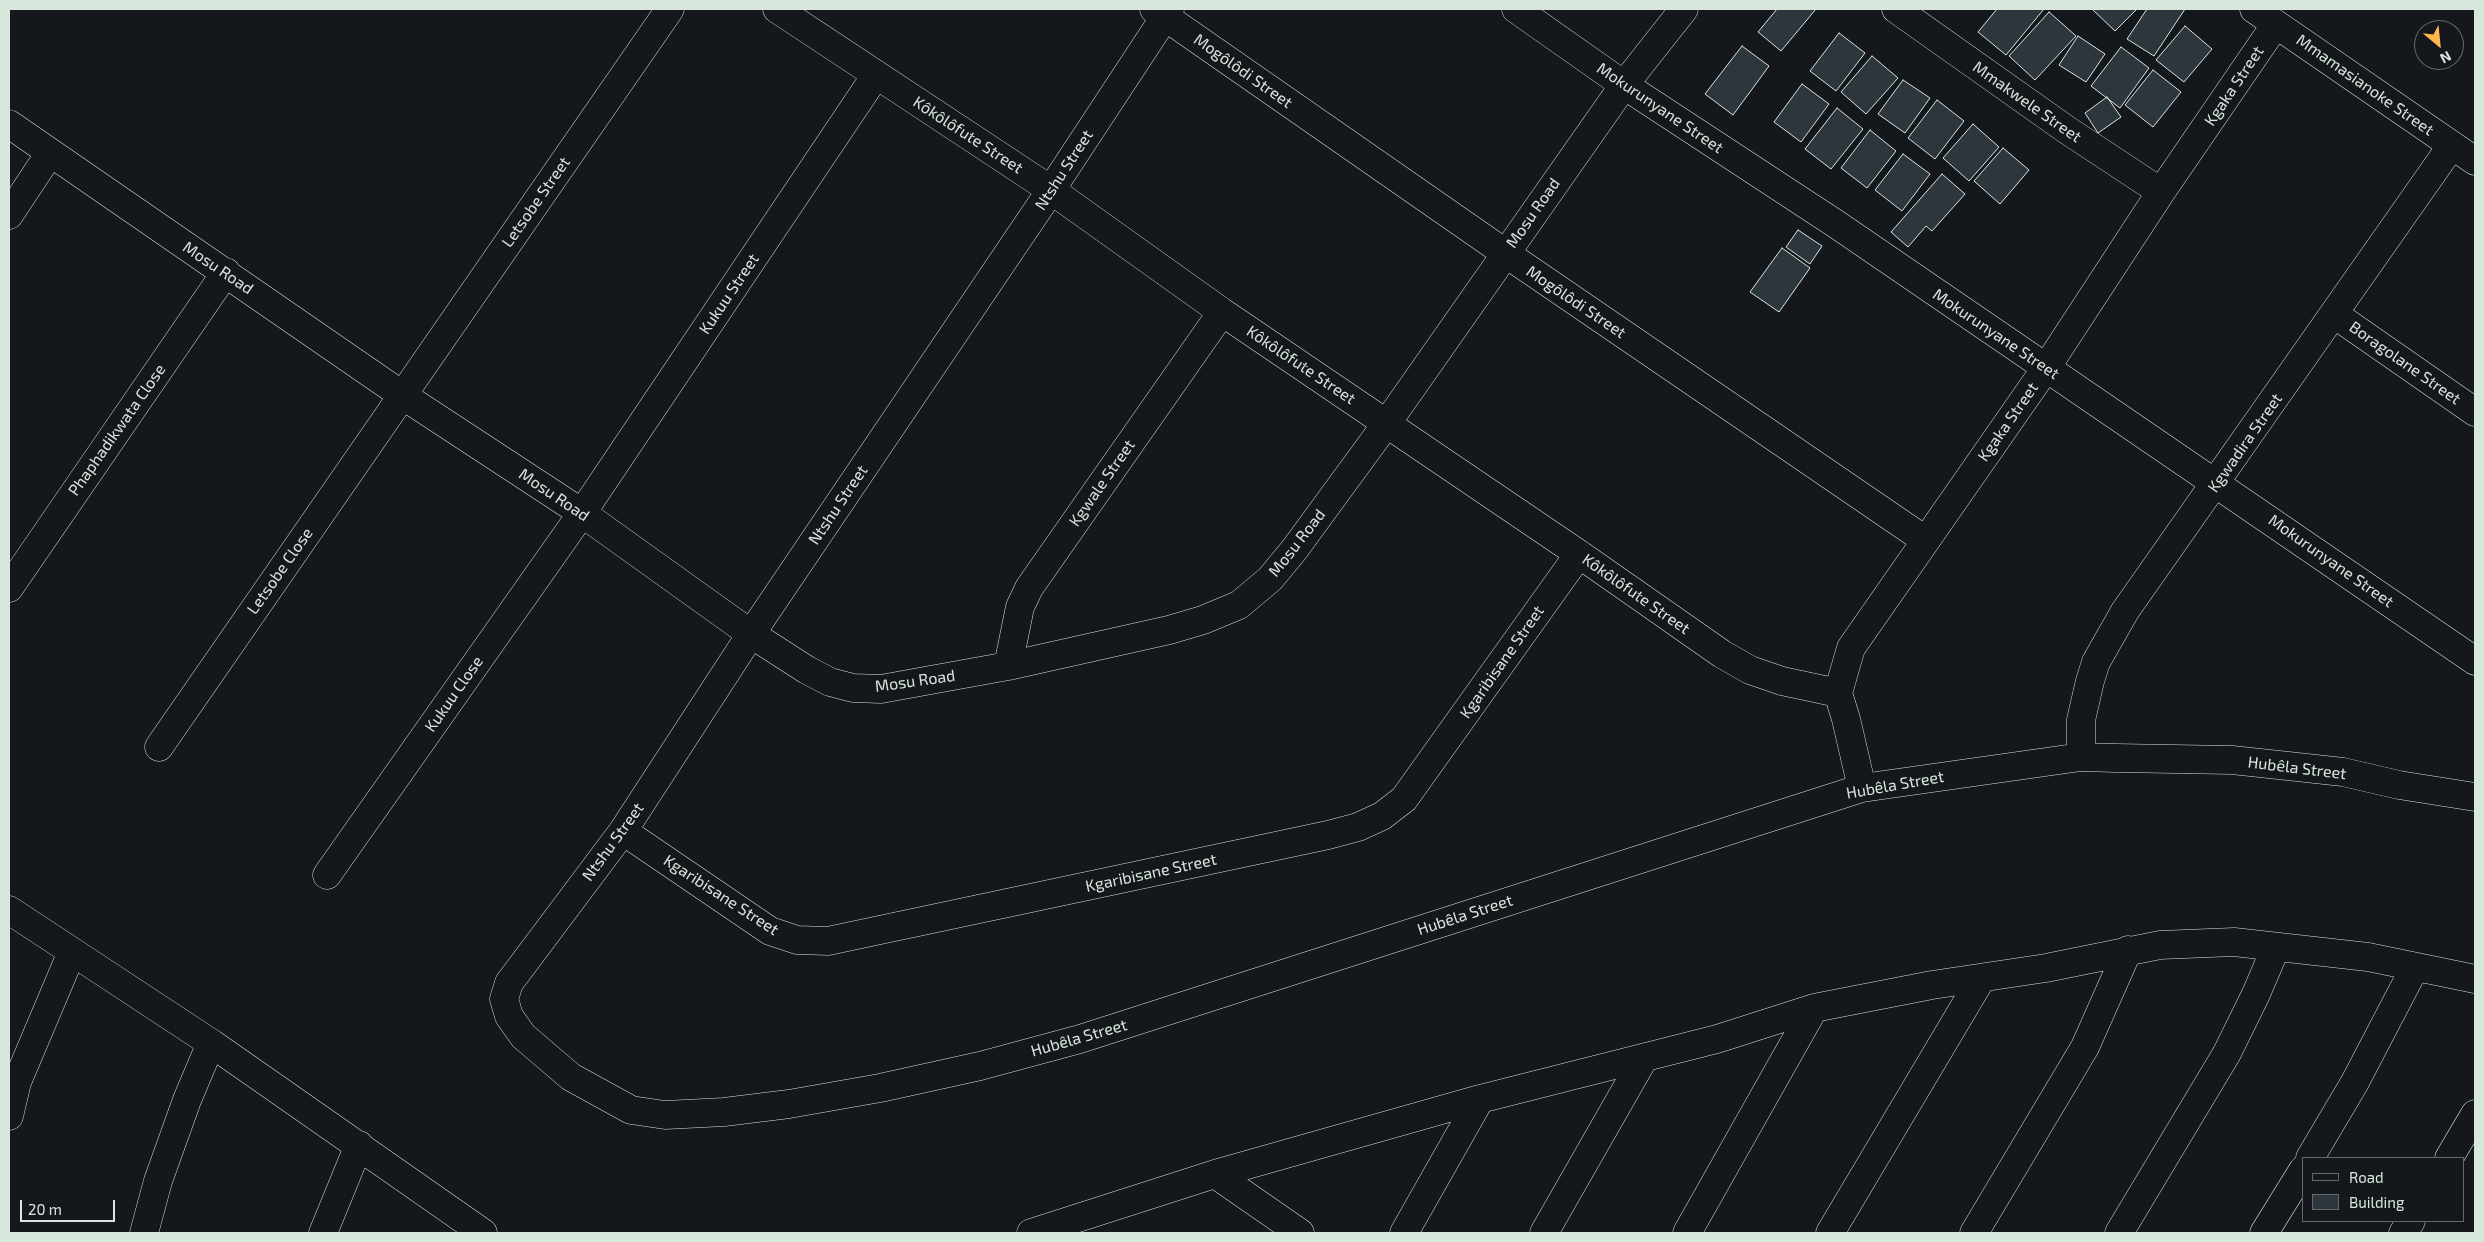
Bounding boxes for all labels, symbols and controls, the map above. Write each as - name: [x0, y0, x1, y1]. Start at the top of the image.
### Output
- north arrow: [2414, 20, 2464, 70]
- street label: Mogôlôdi Street: [1190, 30, 1296, 112]
- street label: Mmamasianoke Street: [2293, 30, 2437, 140]
- street label: Kgaka Street: [2200, 42, 2268, 130]
- text: N: [2437, 48, 2454, 68]
- street label: Mmakwele Street: [1969, 57, 2085, 147]
- street label: Mokurunyane Street: [1593, 59, 1727, 157]
- street label: Kôkôlôfute Street: [909, 92, 1027, 178]
- street label: Ntshu Street: [1031, 126, 1097, 214]
- street label: Letsobe Street: [498, 153, 574, 251]
- street label: Mosu Road: [1502, 174, 1564, 252]
- street label: Mosu Road: [179, 237, 257, 299]
- street label: Kukuu Street: [695, 250, 763, 338]
- street label: Mogôlôdi Street: [1523, 262, 1629, 342]
- street label: Mokurunyane Street: [1929, 285, 2063, 383]
- street label: Boragolane Street: [2346, 317, 2464, 409]
- street label: Kôkôlôfute Street: [1243, 322, 1359, 408]
- street label: Phaphadikwata Close: [64, 361, 170, 499]
- street label: Kgaka Street: [1974, 379, 2042, 465]
- street label: Kgwadira Street: [2204, 390, 2286, 496]
- street label: Kgwale Street: [1065, 436, 1139, 530]
- street label: Ntshu Street: [804, 462, 872, 548]
- street label: Mosu Road: [515, 464, 593, 526]
- street label: Mosu Road: [1265, 505, 1329, 581]
- street label: Mokurunyane Street: [2265, 511, 2397, 611]
- street label: Letsobe Close: [243, 524, 317, 618]
- street label: Kôkôlôfute Street: [1578, 550, 1694, 638]
- street label: Kgaribisane Street: [1456, 602, 1548, 722]
- street label: Kukuu Close: [421, 652, 487, 736]
- street label: Mosu Road: [874, 666, 956, 696]
- street label: Hubêla Street: [2247, 752, 2347, 784]
- street label: Hubêla Street: [1845, 767, 1945, 803]
- street label: Ntshu Street: [578, 799, 648, 885]
- street label: Kgaribisane Street: [1084, 850, 1218, 896]
- street label: Kgaribisane Street: [660, 851, 782, 939]
- street label: Hubêla Street: [1415, 891, 1515, 939]
- street label: Hubêla Street: [1029, 1015, 1129, 1061]
- legend: [2302, 1157, 2464, 1222]
- text: Road: [2349, 1168, 2384, 1186]
- scale bar: [22, 1190, 118, 1222]
- text: Building: [2349, 1193, 2404, 1211]
- text: 20 m: [28, 1200, 62, 1218]

